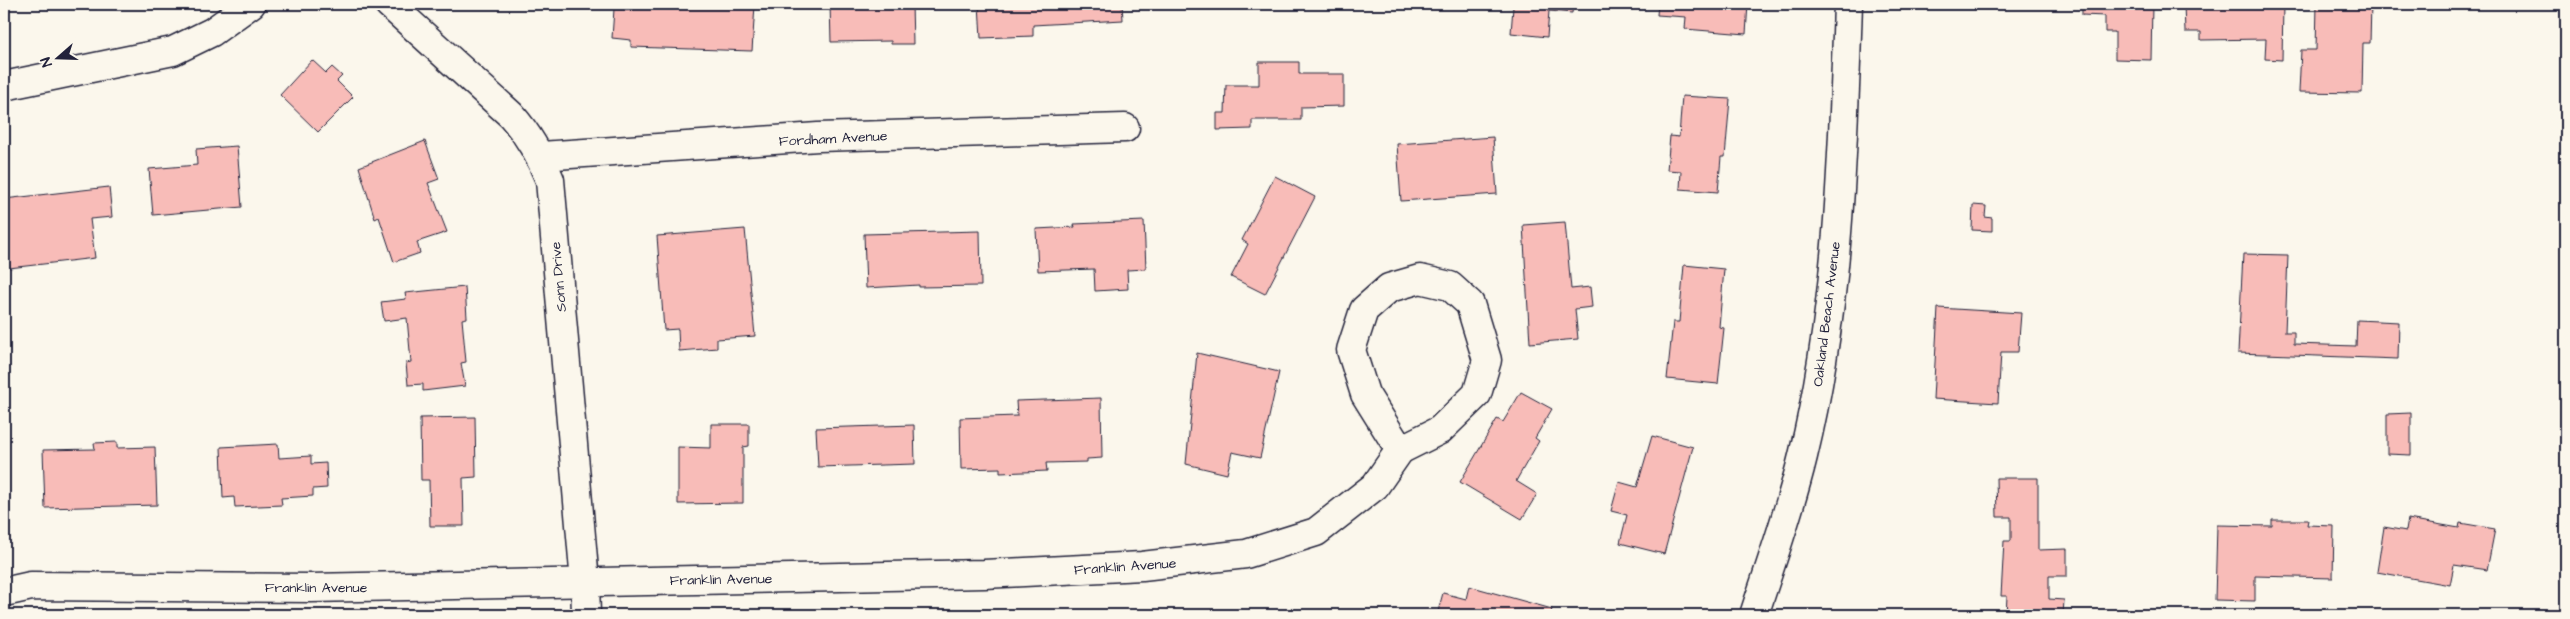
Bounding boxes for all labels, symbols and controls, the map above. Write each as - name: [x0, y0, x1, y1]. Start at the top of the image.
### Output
- north arrow: [32, 32, 82, 82]
- text: N: [36, 54, 58, 70]
- street label: Fordham Avenue: [778, 126, 888, 152]
- street label: Oakland Beach Avenue: [1808, 240, 1846, 388]
- street label: Sonn Drive: [546, 241, 572, 313]
- street label: Franklin Avenue: [1073, 553, 1177, 581]
- street label: Franklin Avenue: [670, 569, 773, 591]
- street label: Franklin Avenue: [265, 578, 368, 598]

